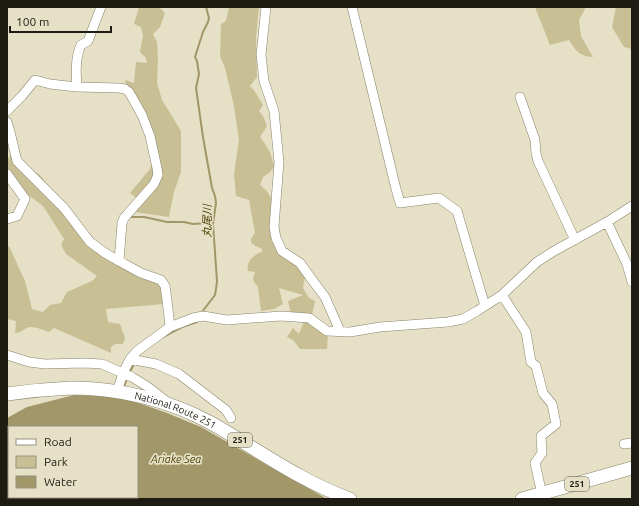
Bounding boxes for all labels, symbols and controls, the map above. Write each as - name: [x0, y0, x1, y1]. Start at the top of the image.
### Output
- scale bar: [10, 8, 111, 34]
- text: 100 m: [16, 15, 49, 28]
- water label: 丸尾川: [201, 203, 213, 238]
- street label: National Route 251: [134, 390, 218, 430]
- legend: [8, 426, 138, 498]
- road number: 251: [228, 433, 252, 447]
- text: Road: [44, 435, 72, 448]
- water label: Ariake Sea: [150, 453, 201, 465]
- text: Park: [44, 455, 68, 468]
- text: Water: [44, 475, 77, 488]
- road number: 251: [565, 477, 589, 491]

